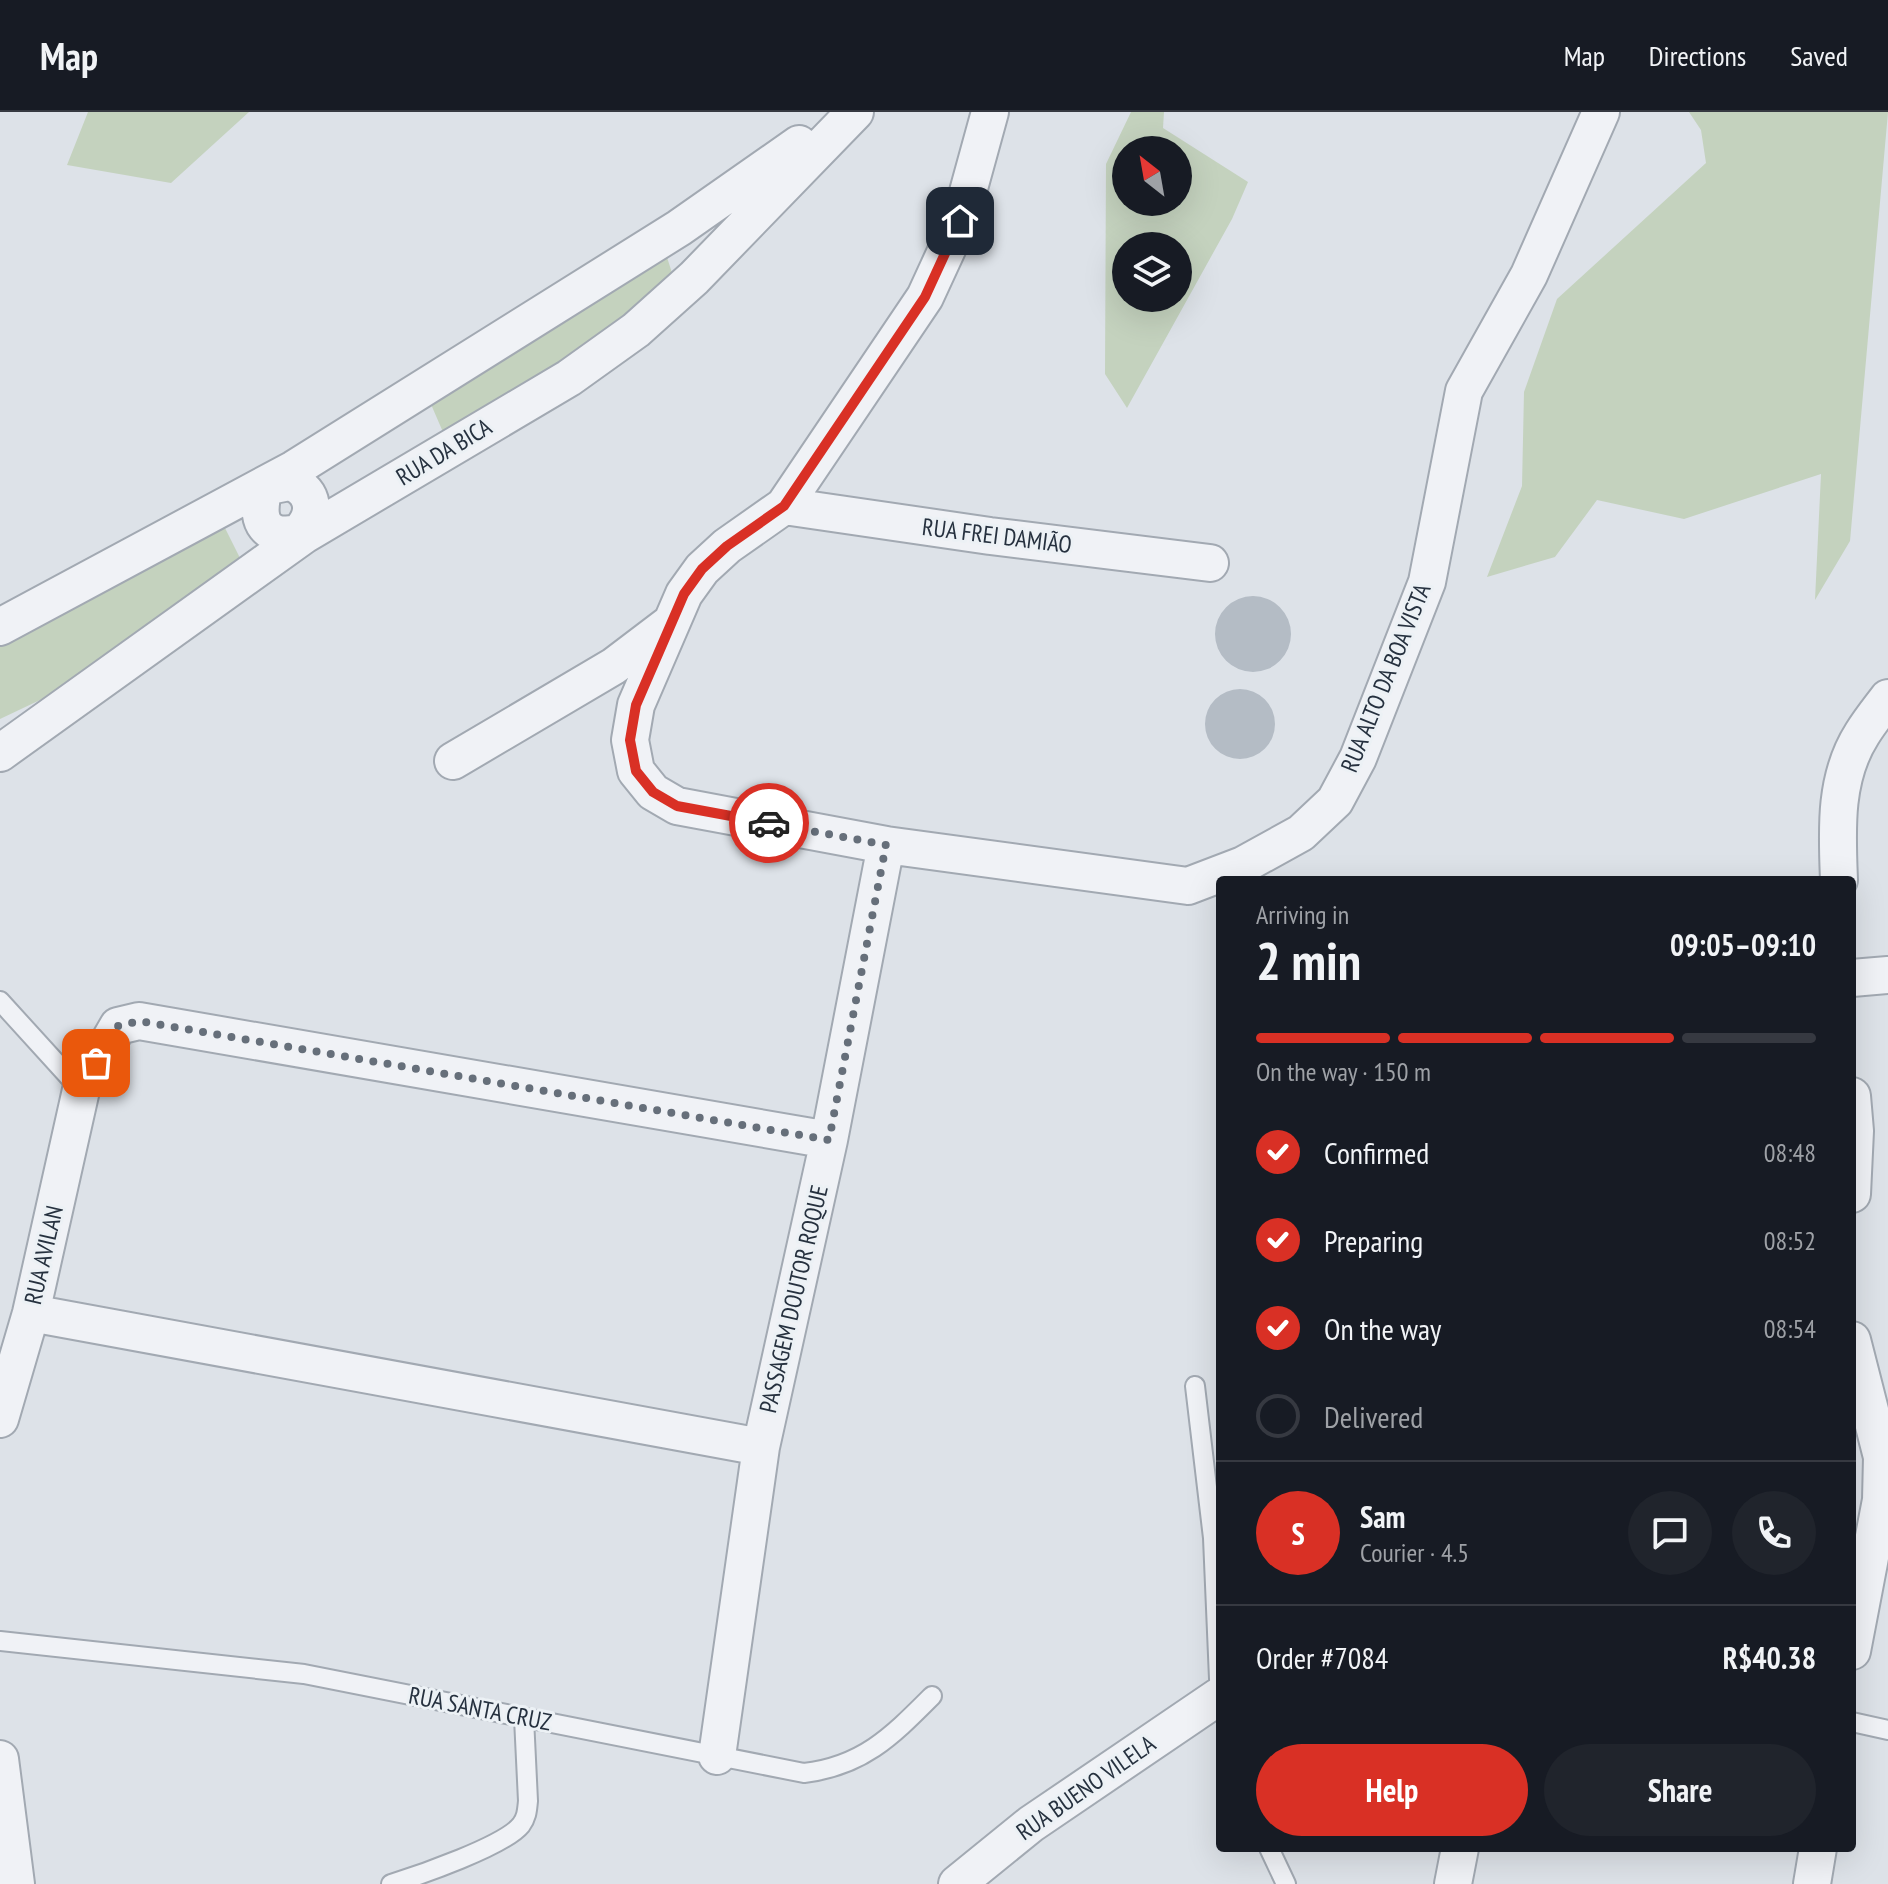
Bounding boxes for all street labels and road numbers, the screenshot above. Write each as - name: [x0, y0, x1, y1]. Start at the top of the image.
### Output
- street label: RUA DA BICA: [390, 411, 498, 492]
- street label: RUA FREI DAMIÃO: [921, 511, 1074, 560]
- street label: RUA ALTO DA BOA VISTA: [1334, 578, 1438, 777]
- street label: PASSAGEM DOUTOR ROQUE: [752, 1182, 835, 1416]
- street label: RUA AVILAN: [17, 1202, 70, 1307]
- street label: RUA SANTA CRUZ: [406, 1679, 554, 1738]
- street label: RUA BUENO VILELA: [1010, 1728, 1162, 1847]

